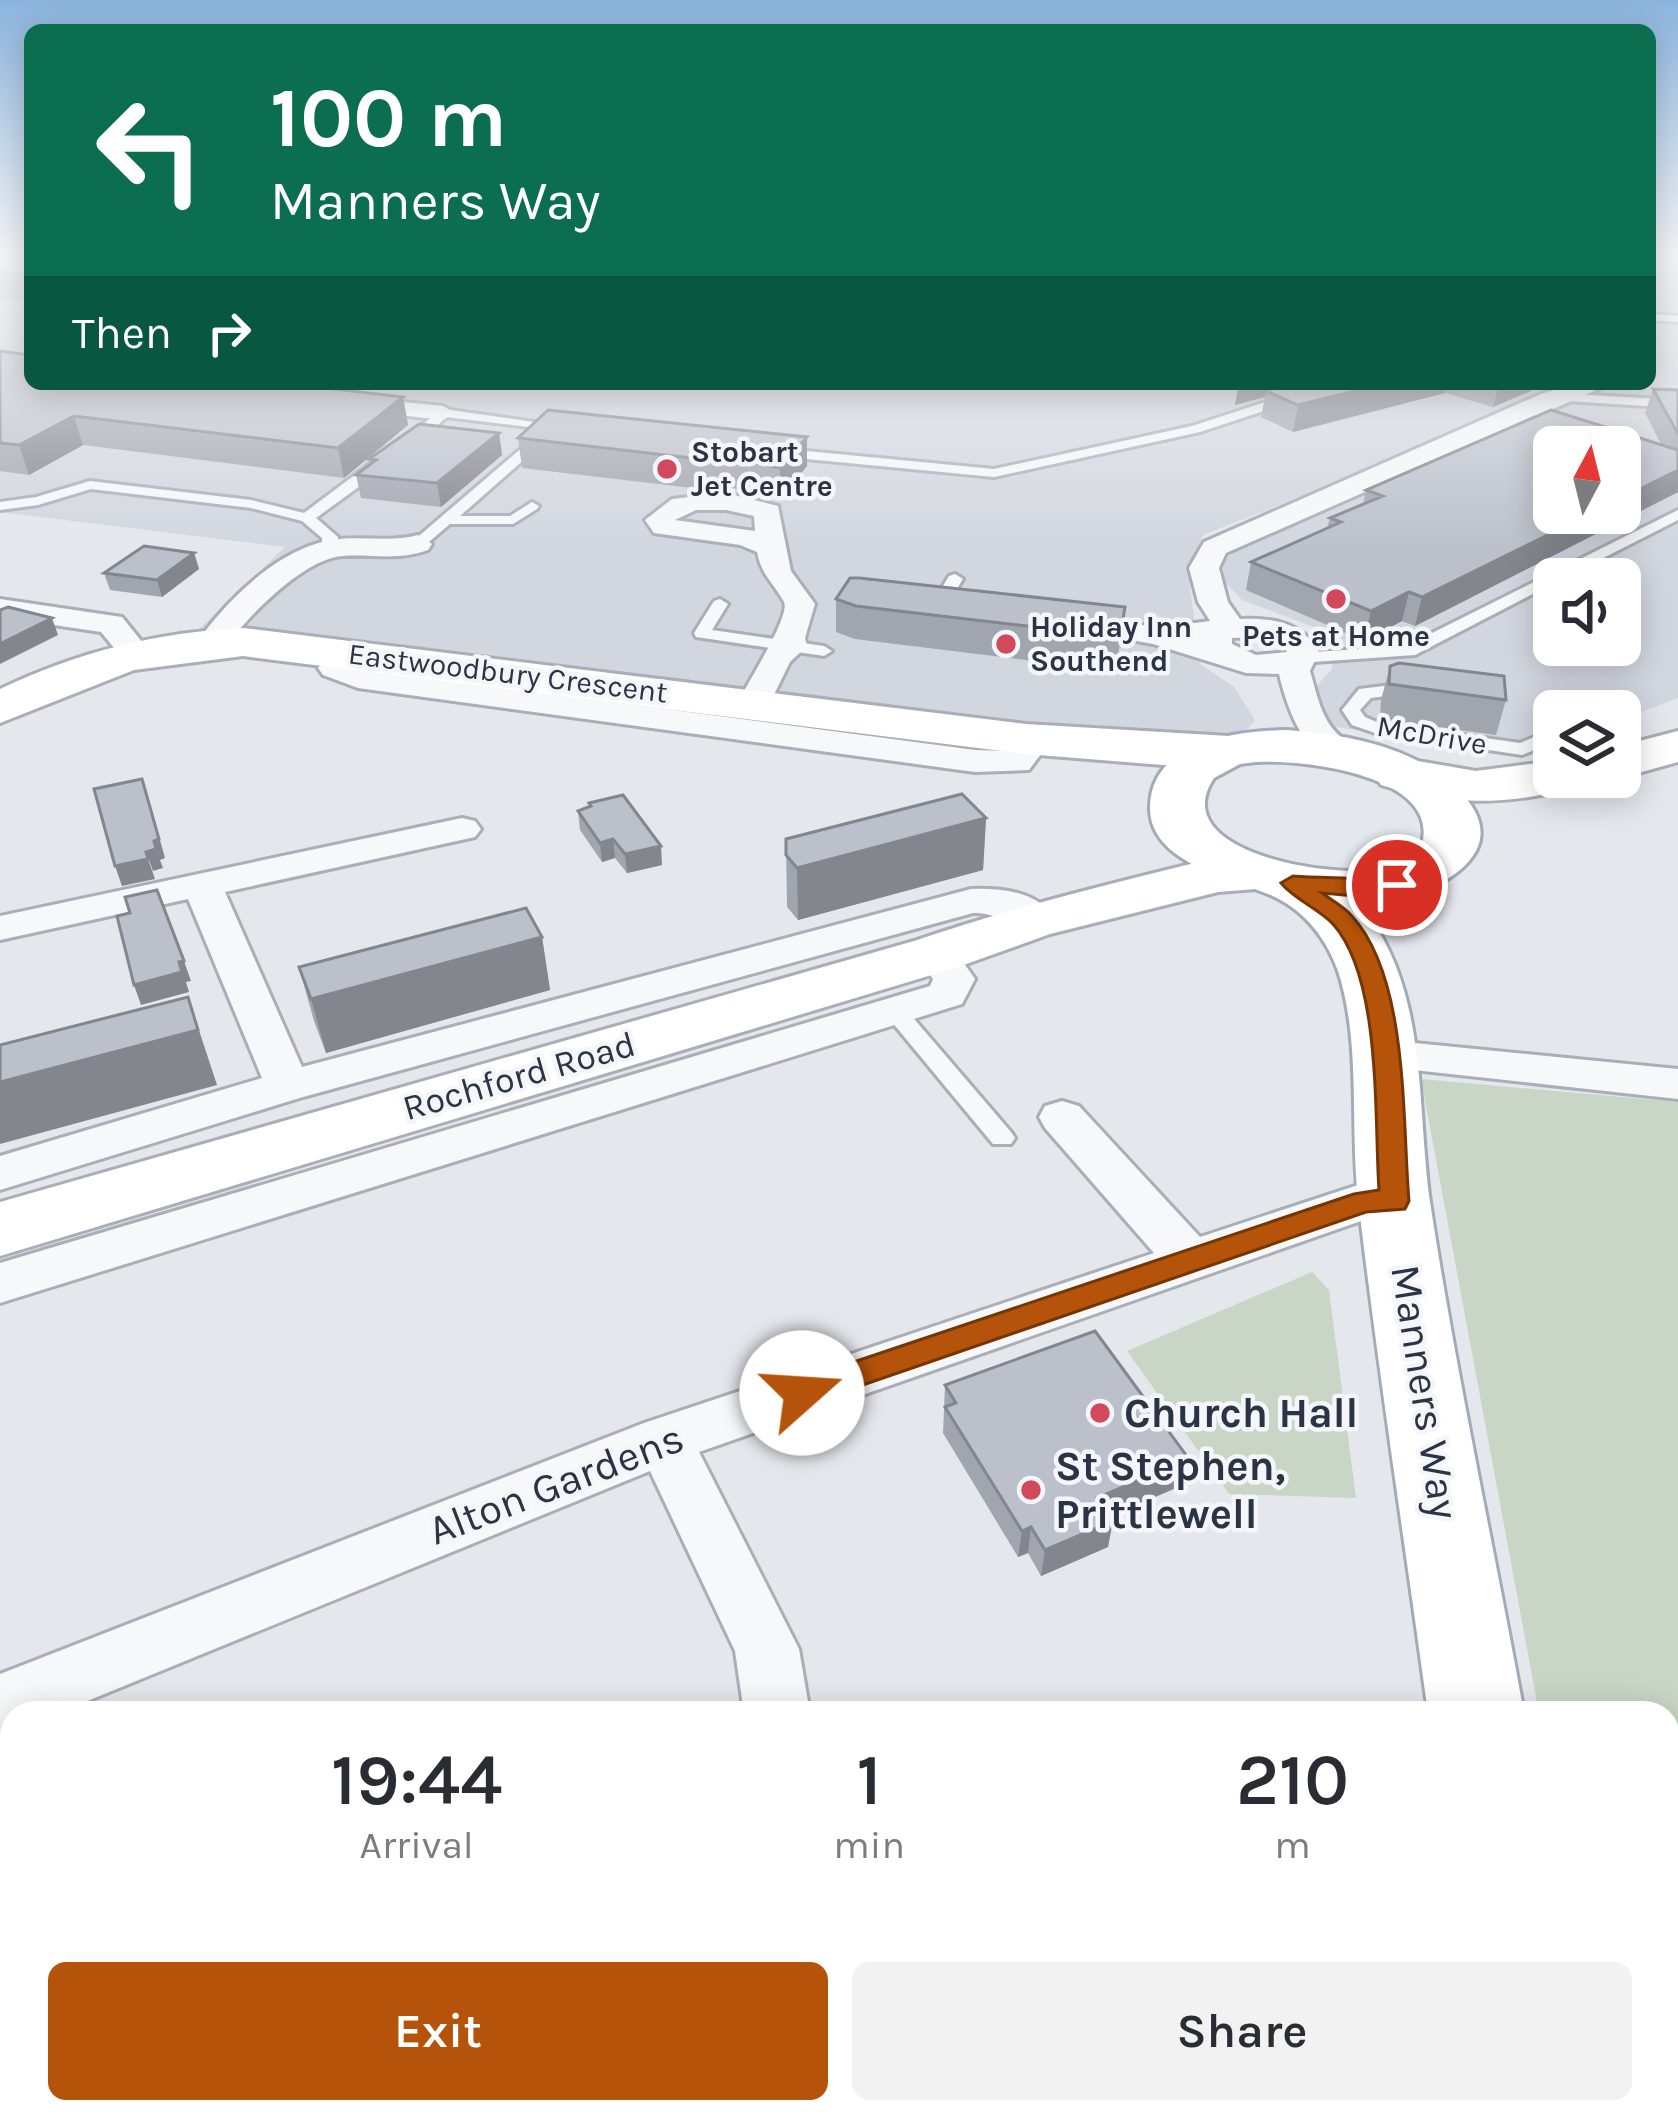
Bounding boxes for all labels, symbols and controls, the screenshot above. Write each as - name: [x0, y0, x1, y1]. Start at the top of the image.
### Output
- text: 100 m: [270, 69, 507, 167]
- icon: left: [72, 72, 228, 228]
- text: Manners Way: [270, 169, 601, 233]
- icon: right: [196, 300, 262, 366]
- text: Then: [72, 307, 172, 359]
- north arrow: [1533, 426, 1641, 534]
- map controls: [1533, 426, 1641, 798]
- place label: Stobart Jet Centre: [691, 434, 833, 504]
- marker: Stobart Jet Centre: [654, 456, 680, 482]
- button: sound: [1533, 558, 1641, 666]
- marker: Pets at Home: [1323, 586, 1349, 612]
- place label: Holiday Inn Southend: [1030, 609, 1192, 679]
- place label: Pets at Home: [1242, 618, 1430, 654]
- marker: Holiday Inn Southend: [993, 631, 1019, 657]
- street label: Eastwoodbury Crescent: [346, 636, 670, 710]
- button: layers: [1533, 690, 1641, 798]
- street label: McDrive: [1374, 708, 1490, 762]
- pin: [1346, 834, 1448, 936]
- icon: arrive: [1364, 852, 1430, 918]
- street label: Rochford Road: [398, 1023, 640, 1129]
- street label: Manners Way: [1380, 1261, 1470, 1523]
- position arrow: [739, 1330, 865, 1456]
- place label: Church Hall: [1124, 1388, 1358, 1438]
- marker: Church Hall: [1087, 1400, 1113, 1426]
- street label: Alton Gardens: [421, 1412, 691, 1556]
- place label: St Stephen, Prittlewell: [1055, 1441, 1285, 1539]
- marker: St Stephen, Prittlewell: [1018, 1477, 1044, 1503]
- text: 19:44: [331, 1738, 502, 1822]
- text: 1: [857, 1738, 882, 1822]
- text: 210: [1236, 1738, 1349, 1822]
- text: Arrival: [360, 1822, 474, 1868]
- text: min: [833, 1822, 905, 1868]
- text: m: [1274, 1822, 1311, 1868]
- button: Exit: [48, 1962, 828, 2100]
- button: Share: [852, 1962, 1632, 2100]

